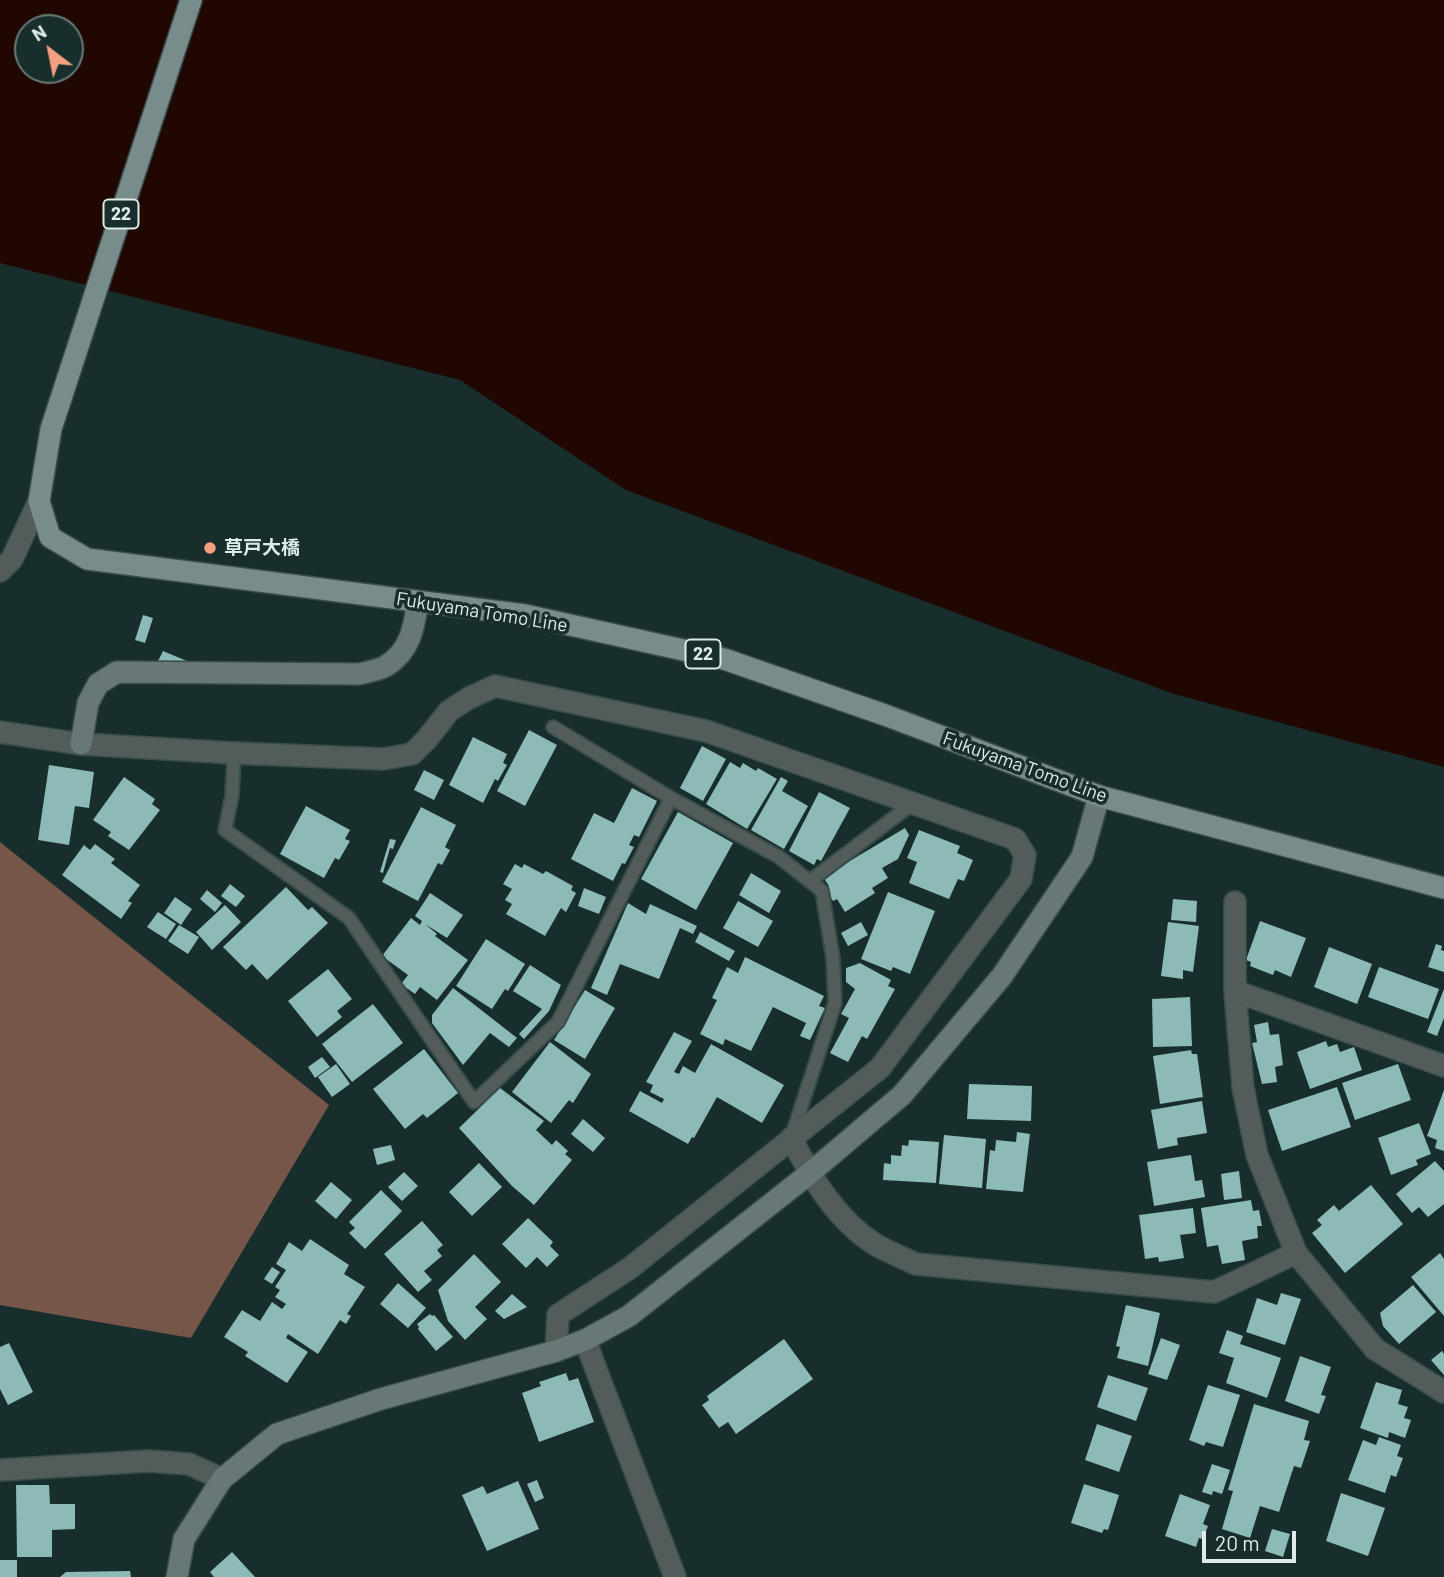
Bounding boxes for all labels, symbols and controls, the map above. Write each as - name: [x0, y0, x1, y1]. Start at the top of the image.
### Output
- north arrow: [14, 14, 84, 84]
- text: N: [27, 19, 50, 46]
- road number: 22: [104, 200, 138, 229]
- place label: 草戸大橋: [224, 537, 300, 559]
- marker: 草戸大橋: [202, 540, 218, 556]
- street label: Fukuyama Tomo Line: [395, 587, 569, 637]
- road number: 22: [686, 640, 720, 668]
- street label: Fukuyama Tomo Line: [940, 727, 1110, 807]
- scale bar: [1206, 1518, 1300, 1562]
- text: 20 m: [1215, 1530, 1260, 1555]

